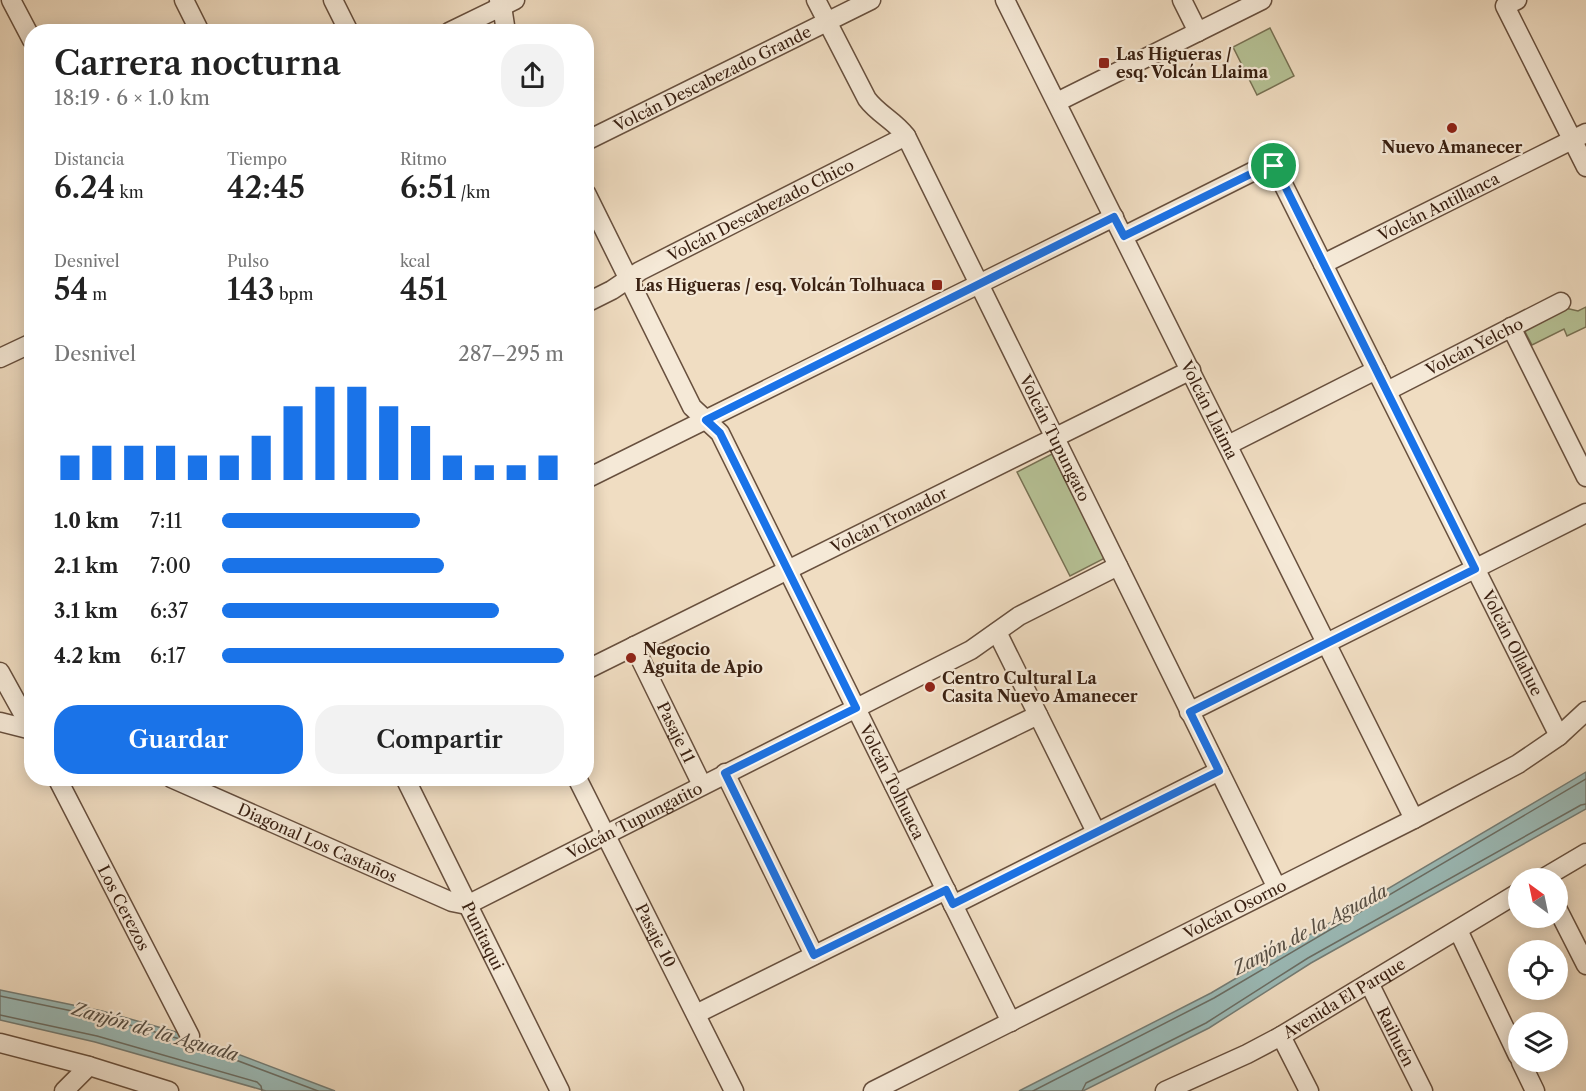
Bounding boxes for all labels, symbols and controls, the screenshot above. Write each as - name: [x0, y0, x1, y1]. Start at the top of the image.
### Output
- street label: Volcán Descabezado Grande: [610, 21, 814, 136]
- text: Carrera nocturna: [54, 43, 341, 84]
- button: share: [501, 44, 564, 107]
- place label: Las Higueras / esq. Volcán Llaima: [1116, 44, 1269, 82]
- marker: Las Higueras / esq. Volcán Llaima: [1097, 56, 1111, 70]
- text: 18:19 · 6 × 1.0 km: [54, 86, 210, 110]
- marker: Nuevo Amanecer: [1445, 121, 1459, 135]
- place label: Nuevo Amanecer: [1382, 137, 1523, 157]
- pin: [1248, 140, 1299, 191]
- text: Distancia: [54, 149, 125, 169]
- text: Tiempo: [227, 149, 287, 169]
- text: Ritmo: [400, 149, 447, 169]
- icon: arrive: [1257, 149, 1290, 182]
- street label: Volcán Descabezado Chico: [663, 154, 857, 266]
- street label: Volcán Antillanca: [1374, 168, 1503, 245]
- text: 6.24: [54, 169, 115, 206]
- text: 42:45: [227, 169, 305, 206]
- text: 6:51: [400, 169, 456, 206]
- text: km: [115, 182, 144, 202]
- text: /km: [456, 182, 490, 202]
- text: Desnivel: [54, 251, 120, 271]
- text: Pulso: [227, 251, 269, 271]
- text: kcal: [400, 251, 430, 271]
- text: 54: [54, 271, 88, 308]
- text: 143: [227, 271, 275, 308]
- text: 451: [400, 271, 447, 308]
- place label: Las Higueras / esq. Volcán Tolhuaca: [635, 275, 926, 295]
- marker: Las Higueras / esq. Volcán Tolhuaca: [930, 278, 944, 292]
- text: m: [88, 284, 107, 304]
- text: bpm: [275, 284, 313, 304]
- street label: Volcán Yelcho: [1421, 313, 1527, 380]
- text: Desnivel: [54, 342, 136, 366]
- text: 287–295 m: [458, 342, 564, 366]
- street label: Volcán Llaima: [1176, 356, 1243, 463]
- street label: Volcán Tupungato: [1015, 370, 1095, 505]
- street label: Volcán Tronador: [826, 482, 951, 558]
- text: 1.0 km: [54, 509, 119, 533]
- text: 7:11: [150, 509, 182, 533]
- text: 2.1 km: [54, 554, 118, 578]
- text: 7:00: [150, 554, 191, 578]
- street label: Volcán Ollahue: [1477, 586, 1547, 699]
- text: 3.1 km: [54, 599, 118, 623]
- text: 6:37: [150, 599, 188, 623]
- place label: Negocio Aguita de Apio: [642, 639, 763, 677]
- text: 4.2 km: [54, 644, 121, 668]
- text: 6:17: [150, 644, 186, 668]
- marker: Negocio Aguita de Apio: [624, 651, 638, 665]
- place label: Centro Cultural La Casita Nuevo Amanecer: [942, 668, 1138, 706]
- marker: Centro Cultural La Casita Nuevo Amanecer: [923, 680, 937, 694]
- street label: Pasaje 11: [653, 698, 700, 766]
- button: Guardar: [54, 705, 303, 774]
- button: Compartir: [315, 705, 564, 774]
- street label: Volcán Tolhuaca: [855, 720, 929, 843]
- street label: Volcán Tupungatito: [562, 778, 706, 863]
- street label: Diagonal Los Castaños: [235, 799, 400, 886]
- street label: Los Cerezos: [94, 862, 154, 954]
- north arrow: [1508, 868, 1568, 928]
- map controls: [1508, 868, 1568, 1072]
- street label: Volcán Osorno: [1179, 875, 1290, 944]
- water label: Zanjón de la Aguada: [1228, 880, 1391, 981]
- street label: Punitaqui: [458, 898, 509, 973]
- street label: Pasaje 10: [632, 900, 680, 971]
- button: locate: [1508, 940, 1568, 1000]
- street label: Avenida El Parque: [1278, 953, 1409, 1043]
- water label: Zanjón de la Aguada: [68, 997, 241, 1066]
- street label: Raihuén: [1373, 1004, 1419, 1070]
- button: layers: [1508, 1012, 1568, 1072]

